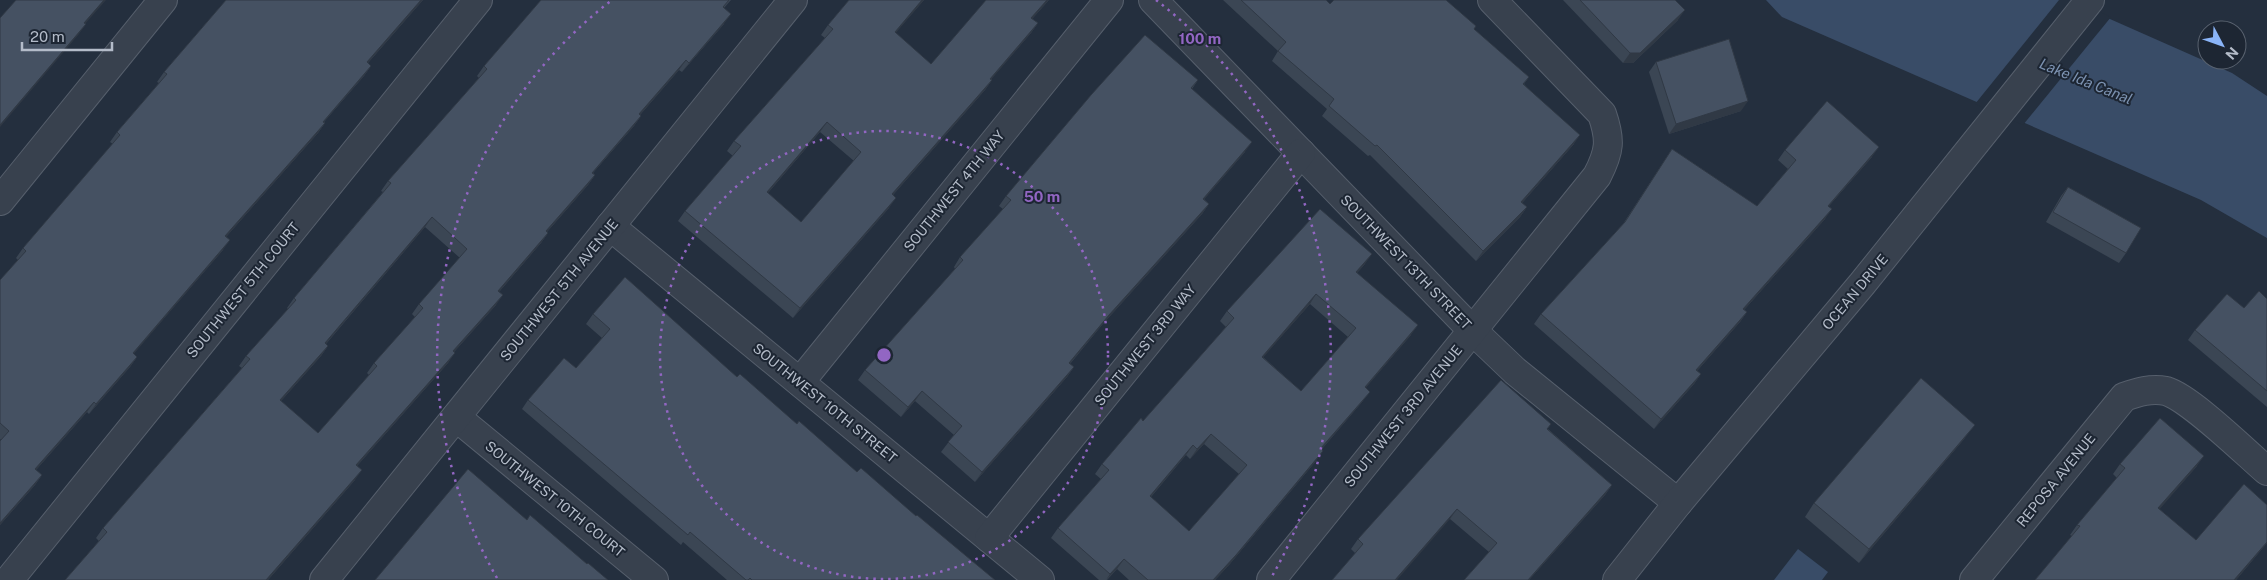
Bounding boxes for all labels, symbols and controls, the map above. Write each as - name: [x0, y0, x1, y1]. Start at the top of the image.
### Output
- scale bar: [22, 20, 112, 52]
- north arrow: [2197, 20, 2247, 70]
- text: 20 m: [30, 28, 65, 45]
- text: 100 m: [1179, 30, 1221, 47]
- text: N: [2222, 44, 2241, 63]
- water label: Lake Ida Canal: [2037, 55, 2135, 107]
- street label: SOUTHWEST 4TH WAY: [900, 127, 1008, 255]
- text: 50 m: [1024, 188, 1060, 205]
- street label: SOUTHWEST 13TH STREET: [1337, 191, 1475, 333]
- street label: SOUTHWEST 5TH AVENUE: [497, 216, 621, 364]
- street label: SOUTHWEST 5TH COURT: [183, 219, 303, 361]
- street label: OCEAN DRIVE: [1819, 251, 1891, 333]
- street label: SOUTHWEST 3RD WAY: [1091, 281, 1199, 409]
- street label: SOUTHWEST 10TH STREET: [750, 340, 900, 466]
- street label: SOUTHWEST 3RD AVENUE: [1341, 342, 1465, 490]
- centre of rings: [875, 346, 893, 364]
- street label: REPOSA AVENUE: [2013, 430, 2099, 530]
- street label: SOUTHWEST 10TH COURT: [482, 438, 628, 560]

